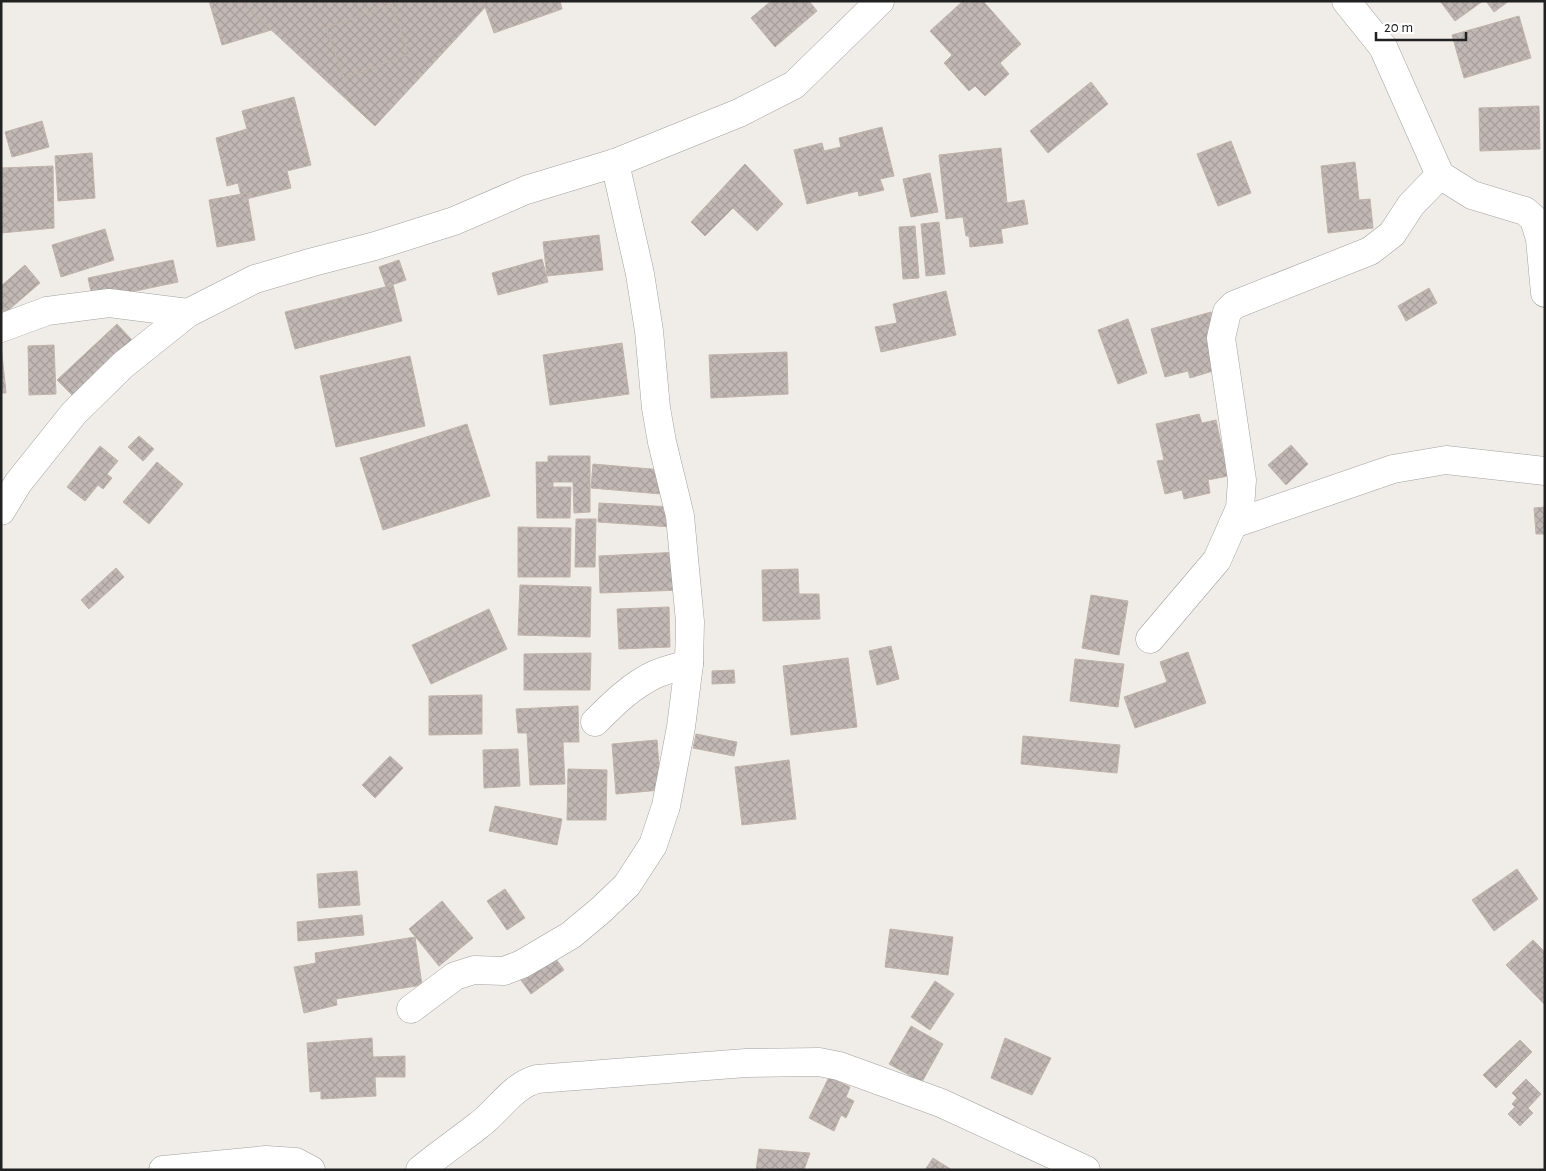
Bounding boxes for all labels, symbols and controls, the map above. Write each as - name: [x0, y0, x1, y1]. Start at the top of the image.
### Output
- scale bar: [1376, 10, 1466, 42]
- text: 20 m: [1384, 20, 1413, 35]

